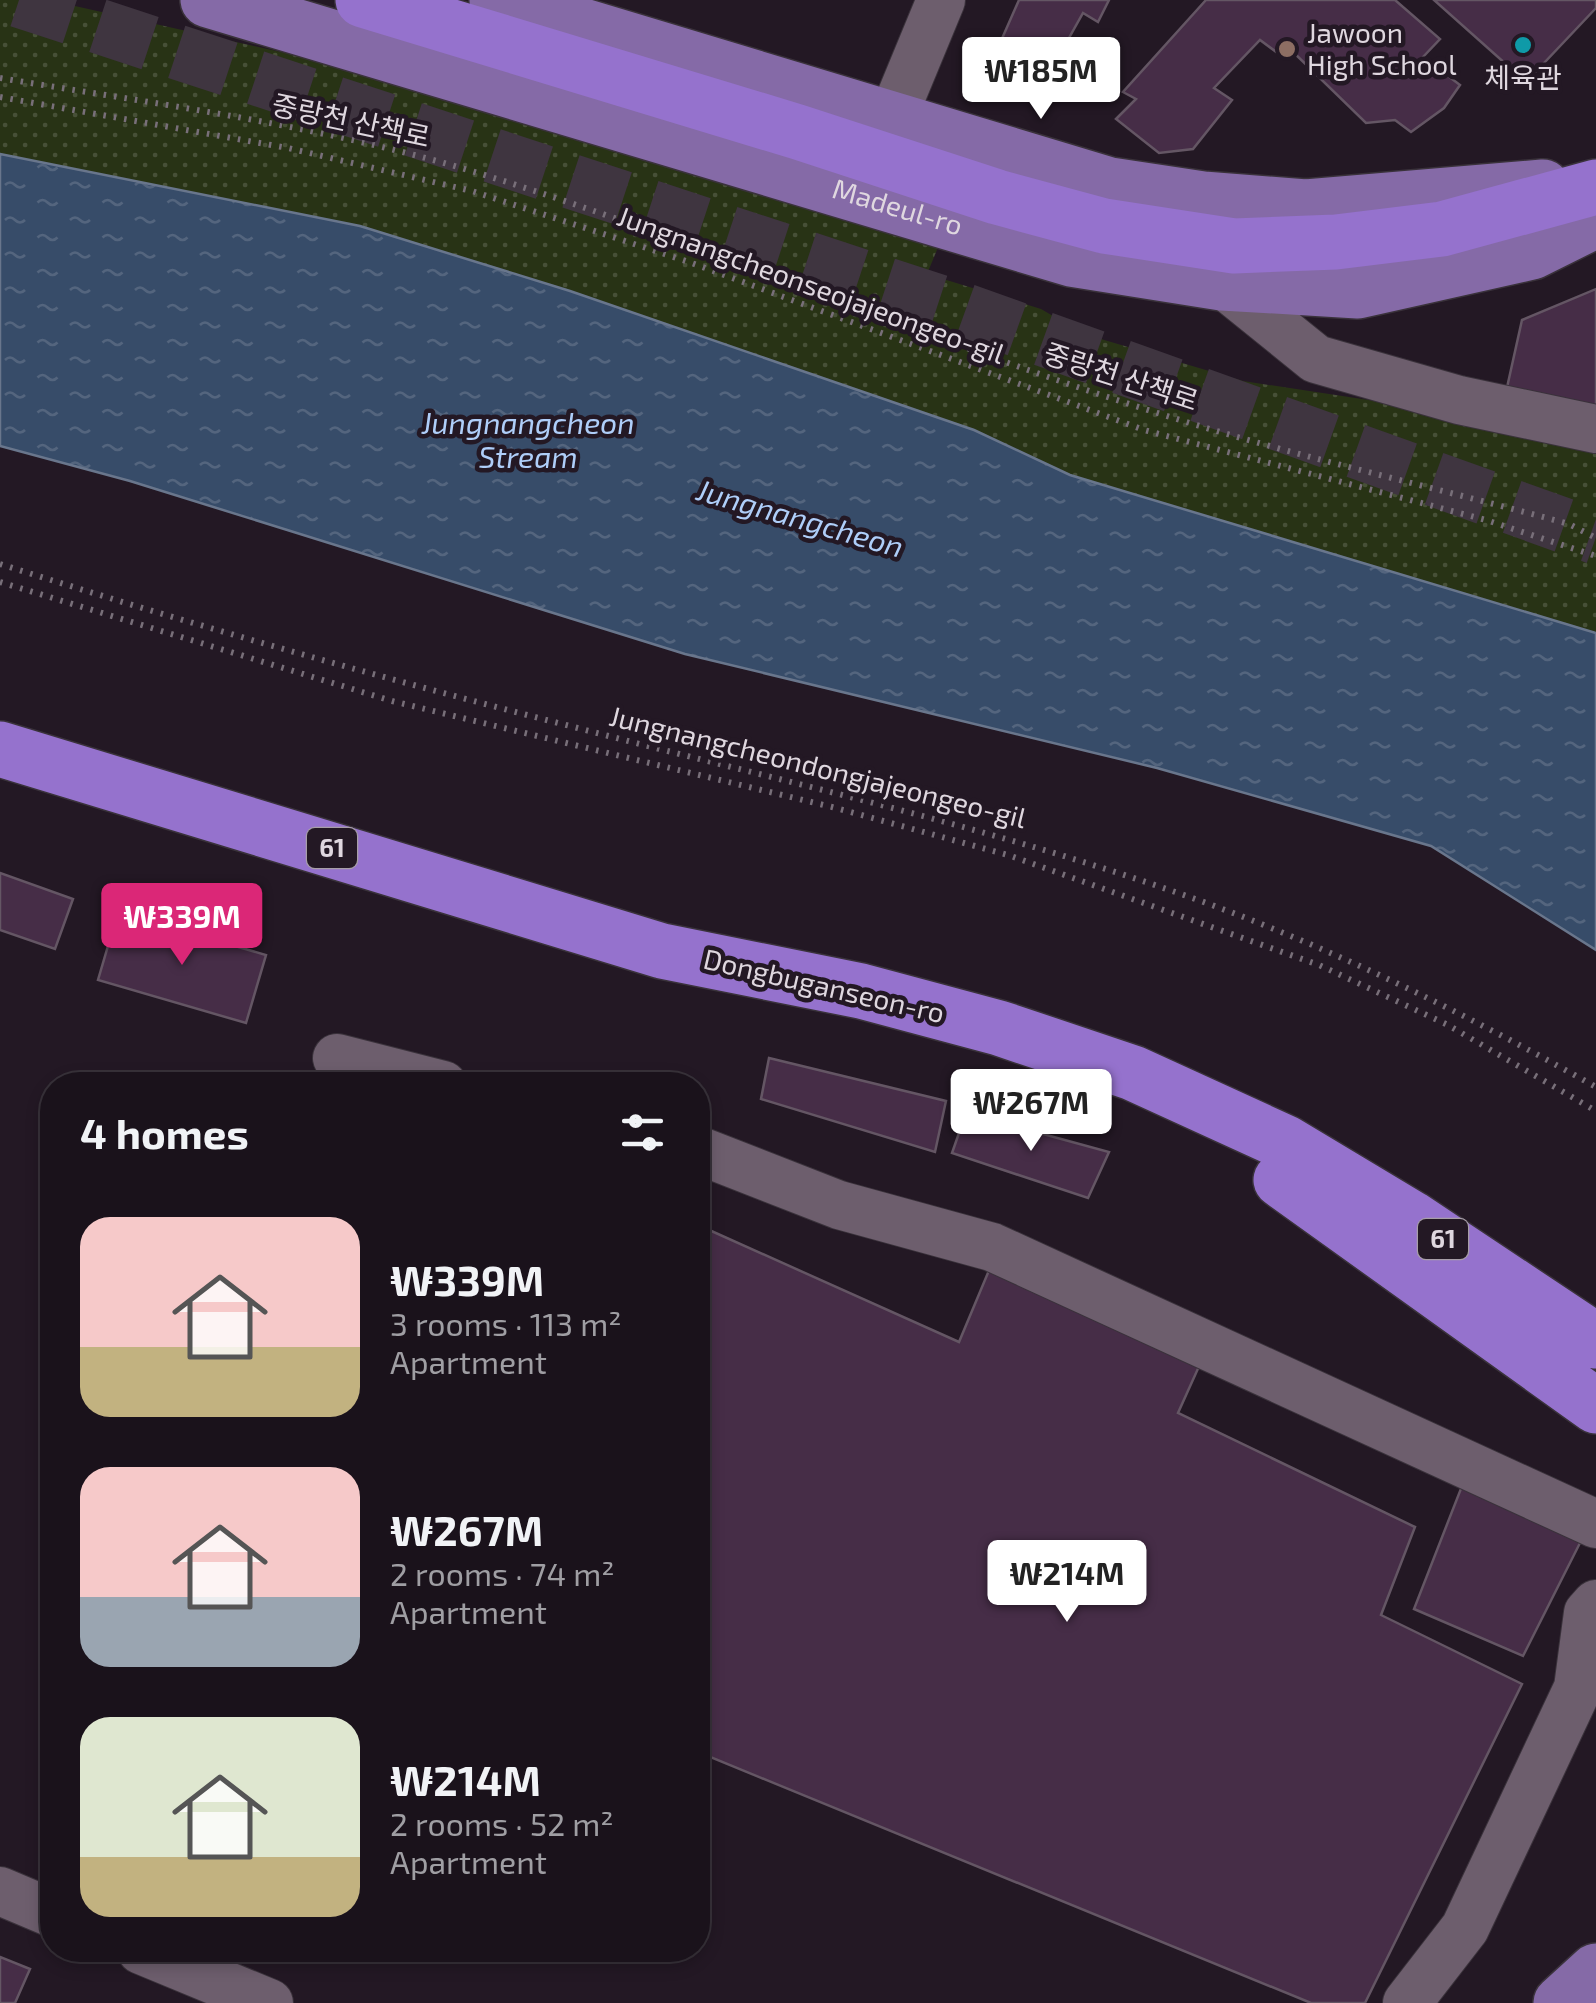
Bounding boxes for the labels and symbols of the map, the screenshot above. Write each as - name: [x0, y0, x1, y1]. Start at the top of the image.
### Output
- place label: Jawoon High School: [1307, 15, 1457, 81]
- marker: 체육관: [1512, 34, 1534, 56]
- pin: ₩185M: [971, 37, 1111, 122]
- marker: Jawoon High School: [1276, 38, 1298, 60]
- place label: 체육관: [1484, 60, 1562, 94]
- street label: 중랑천 산책로: [269, 87, 433, 153]
- street label: Madeul-ro: [829, 170, 967, 242]
- street label: Jungnangcheonseojajeongeo-gil: [613, 198, 1010, 370]
- street label: 중랑천 산책로: [1040, 335, 1203, 417]
- water label: Jungnangcheon Stream: [420, 404, 635, 474]
- water label: Jungnangcheon: [692, 470, 908, 564]
- street label: Jungnangcheondongjajeongeo-gil: [606, 698, 1031, 834]
- road number: 61: [307, 828, 357, 868]
- pin: ₩339M: [112, 883, 252, 968]
- street label: Dongbuganseon-ro: [700, 941, 948, 1029]
- pin: ₩267M: [961, 1069, 1101, 1154]
- road number: 61: [1418, 1219, 1468, 1259]
- pin: ₩214M: [997, 1540, 1137, 1625]

